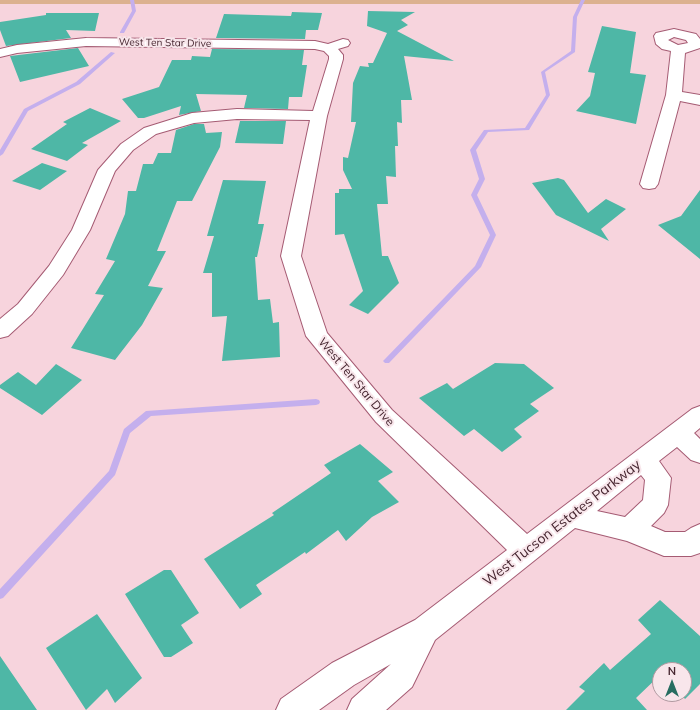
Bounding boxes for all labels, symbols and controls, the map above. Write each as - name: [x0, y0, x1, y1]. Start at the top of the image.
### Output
- street label: West Ten Star Drive: [119, 36, 211, 50]
- street label: West Ten Star Drive: [315, 335, 397, 429]
- street label: West Tucson Estates Parkway: [480, 456, 644, 590]
- north arrow: [652, 662, 692, 702]
- text: N: [668, 664, 676, 678]

